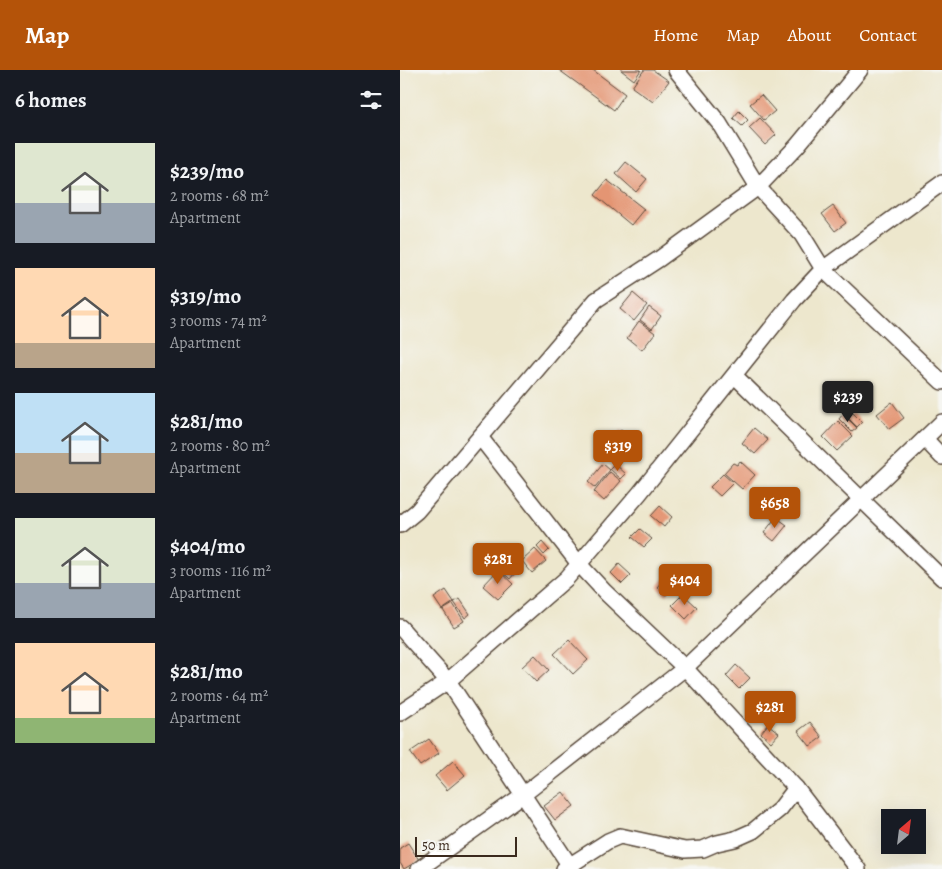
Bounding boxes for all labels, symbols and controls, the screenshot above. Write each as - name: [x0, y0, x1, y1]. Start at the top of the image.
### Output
- text: Map: [25, 19, 69, 51]
- text: Home: [653, 23, 698, 47]
- text: Map: [726, 23, 759, 47]
- text: About: [787, 23, 831, 47]
- text: Contact: [859, 23, 917, 47]
- text: 6 homes: [15, 86, 87, 114]
- icon: filters: [357, 86, 385, 114]
- text: $239/mo: [170, 157, 244, 185]
- icon: home: [55, 163, 115, 223]
- text: 2 rooms · 68 m²: [170, 185, 269, 207]
- text: Apartment: [170, 207, 241, 229]
- text: $319/mo: [170, 282, 241, 310]
- icon: home: [55, 288, 115, 348]
- text: 3 rooms · 74 m²: [170, 310, 267, 332]
- text: Apartment: [170, 332, 241, 354]
- pin: $239: [818, 380, 878, 423]
- text: $239: [833, 386, 863, 408]
- text: $281/mo: [170, 407, 243, 435]
- icon: home: [55, 413, 115, 473]
- pin: $319: [588, 430, 648, 472]
- text: 2 rooms · 80 m²: [170, 435, 270, 457]
- text: $319: [604, 435, 632, 457]
- text: Apartment: [170, 457, 241, 479]
- pin: $658: [745, 486, 805, 529]
- text: $658: [760, 492, 790, 514]
- text: $404/mo: [170, 532, 245, 560]
- icon: home: [55, 538, 115, 598]
- pin: $281: [468, 542, 528, 585]
- text: $281: [484, 548, 512, 570]
- text: 3 rooms · 116 m²: [170, 560, 271, 582]
- pin: $404: [655, 564, 715, 606]
- text: $404: [670, 569, 700, 591]
- text: Apartment: [170, 582, 241, 604]
- text: $281/mo: [170, 657, 243, 685]
- icon: home: [55, 663, 115, 723]
- text: 2 rooms · 64 m²: [170, 685, 268, 707]
- pin: $281: [740, 690, 800, 733]
- text: $281: [756, 696, 784, 718]
- text: Apartment: [170, 707, 241, 729]
- north arrow: [881, 809, 926, 854]
- map controls: [881, 809, 926, 854]
- scale bar: [415, 834, 518, 857]
- text: 50 m: [422, 836, 450, 855]

